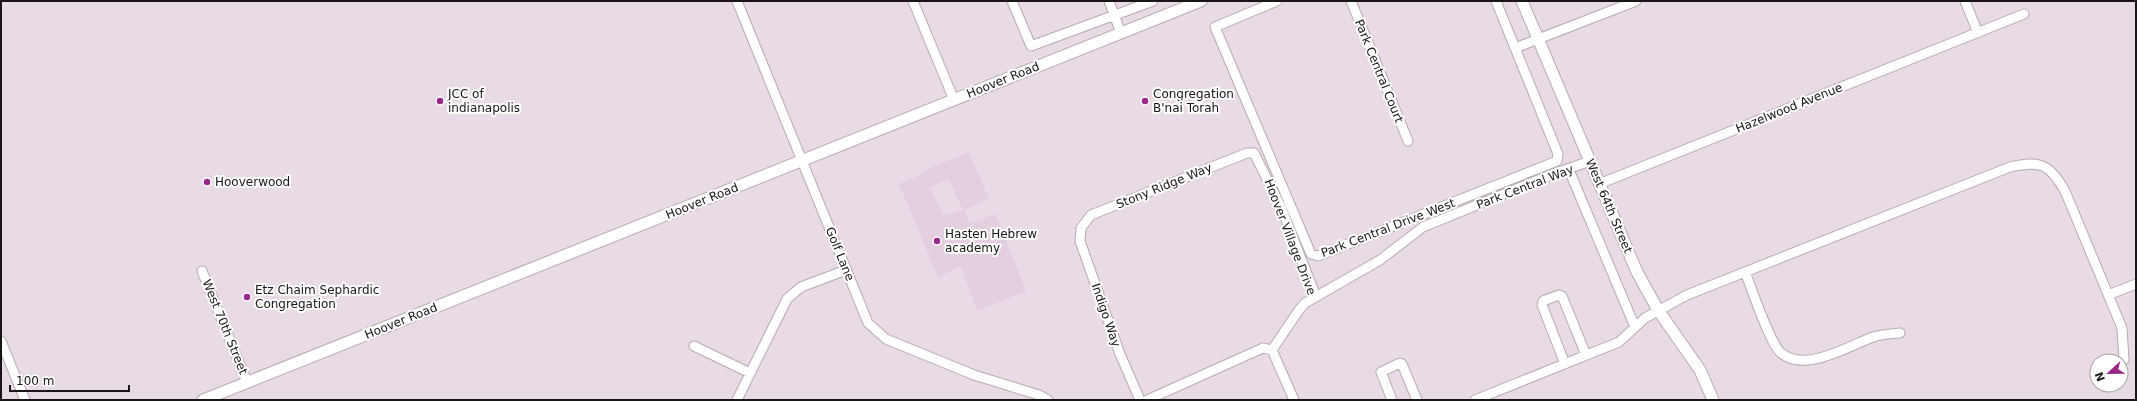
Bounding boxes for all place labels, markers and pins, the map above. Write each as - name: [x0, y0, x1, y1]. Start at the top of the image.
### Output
- place label: JCC of indianapolis: [447, 87, 520, 115]
- place label: Congregation B'nai Torah: [1153, 87, 1234, 115]
- marker: JCC of indianapolis: [435, 96, 445, 106]
- marker: Congregation B'nai Torah: [1140, 96, 1150, 106]
- place label: Hooverwood: [215, 175, 290, 189]
- marker: Hooverwood: [202, 177, 212, 187]
- place label: Hasten Hebrew academy: [945, 227, 1037, 255]
- marker: Hasten Hebrew academy: [932, 236, 942, 246]
- place label: Etz Chaim Sephardic Congregation: [255, 283, 379, 311]
- marker: Etz Chaim Sephardic Congregation: [242, 292, 252, 302]

